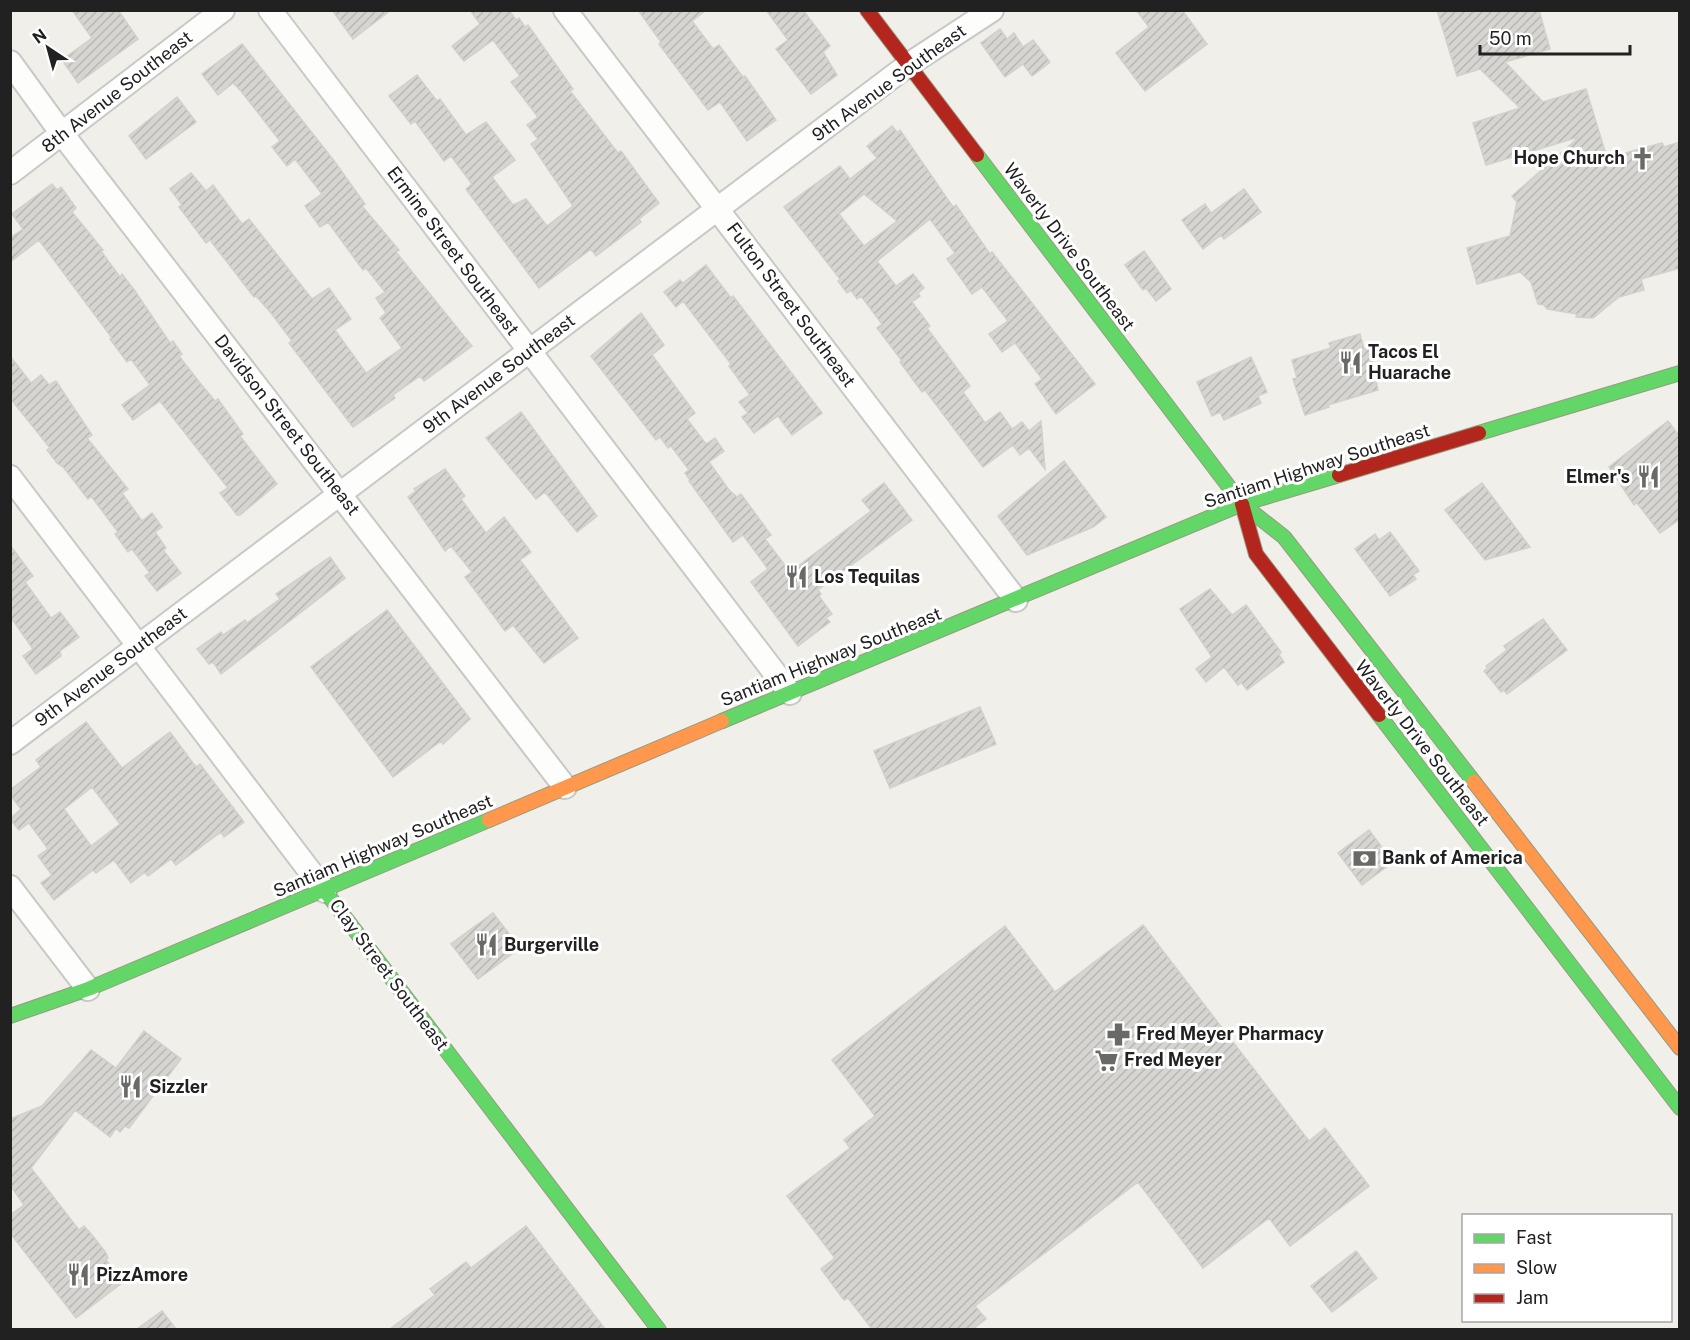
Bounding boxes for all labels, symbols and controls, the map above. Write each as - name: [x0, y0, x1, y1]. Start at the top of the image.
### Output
- north arrow: [18, 18, 78, 78]
- scale bar: [1480, 18, 1630, 56]
- street label: 9th Avenue Southeast: [808, 20, 970, 145]
- text: N: [29, 25, 50, 48]
- street label: 8th Avenue Southeast: [37, 26, 196, 157]
- text: 50 m: [1489, 28, 1532, 49]
- church icon: Hope Church: [1630, 145, 1656, 171]
- place label: Hope Church: [1514, 147, 1625, 168]
- street label: Waverly Drive Southeast: [1000, 159, 1139, 335]
- street label: Ermine Street Southeast: [383, 162, 524, 339]
- street label: Fulton Street Southeast: [723, 218, 860, 391]
- street label: 9th Avenue Southeast: [419, 310, 579, 438]
- street label: Davidson Street Southeast: [210, 330, 364, 519]
- place label: Tacos El Huarache: [1368, 341, 1451, 383]
- restaurant icon: Tacos El Huarache: [1337, 349, 1363, 375]
- street label: Santiam Highway Southeast: [1201, 419, 1432, 512]
- restaurant icon: Elmer's: [1635, 464, 1661, 490]
- place label: Elmer's: [1566, 466, 1630, 487]
- restaurant icon: Los Tequilas: [783, 564, 809, 590]
- place label: Los Tequilas: [814, 566, 920, 587]
- street label: 9th Avenue Southeast: [31, 603, 191, 731]
- street label: Santiam Highway Southeast: [717, 603, 944, 710]
- street label: Waverly Drive Southeast: [1351, 656, 1494, 830]
- street label: Santiam Highway Southeast: [270, 790, 496, 901]
- bank icon: Bank of America: [1351, 845, 1377, 871]
- place label: Bank of America: [1382, 847, 1523, 868]
- street label: Clay Street Southeast: [326, 895, 453, 1055]
- restaurant icon: Burgerville: [473, 932, 499, 958]
- place label: Burgerville: [504, 934, 599, 955]
- pharmacy icon: Fred Meyer Pharmacy: [1105, 1021, 1131, 1047]
- place label: Fred Meyer Pharmacy: [1136, 1023, 1324, 1044]
- supermarket icon: Fred Meyer: [1093, 1047, 1119, 1073]
- place label: Fred Meyer: [1124, 1049, 1222, 1070]
- restaurant icon: Sizzler: [118, 1074, 144, 1100]
- place label: Sizzler: [149, 1076, 208, 1097]
- legend: [1462, 1214, 1672, 1322]
- text: Fast: [1516, 1227, 1552, 1248]
- text: Slow: [1516, 1257, 1557, 1278]
- restaurant icon: PizzAmore: [65, 1262, 91, 1288]
- place label: PizzAmore: [96, 1264, 188, 1285]
- text: Jam: [1516, 1287, 1549, 1308]

